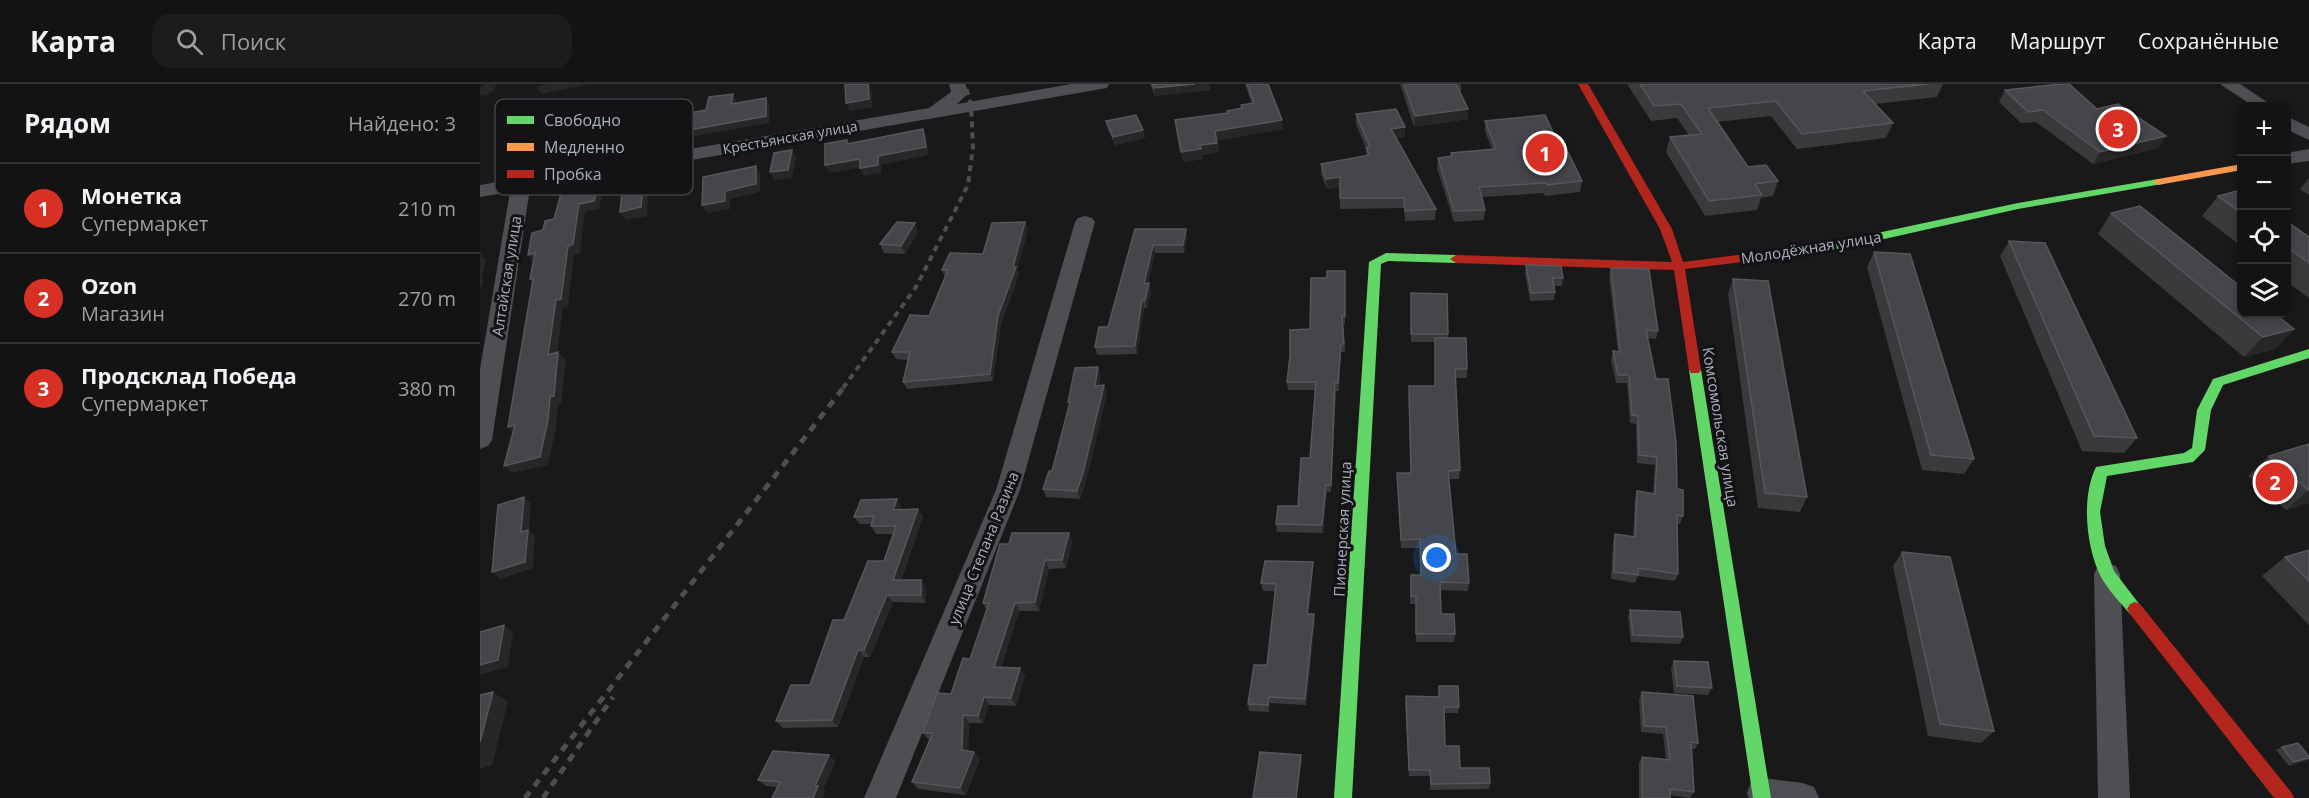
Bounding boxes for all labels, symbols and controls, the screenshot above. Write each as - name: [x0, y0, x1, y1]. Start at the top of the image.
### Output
- search box: [152, 14, 572, 68]
- text: Карта: [30, 22, 116, 60]
- icon: search: [173, 25, 206, 58]
- text: Поиск: [221, 26, 286, 56]
- text: Карта: [1918, 27, 1977, 55]
- text: Маршрут: [2010, 27, 2105, 55]
- text: Сохранённые: [2138, 27, 2279, 55]
- legend: [495, 99, 693, 195]
- map controls: [2237, 102, 2291, 318]
- button: +: [2237, 102, 2291, 156]
- text: Рядом: [24, 105, 111, 141]
- pin: 3: [2098, 106, 2138, 152]
- text: Свободно: [544, 109, 621, 131]
- text: Найдено: 3: [348, 110, 456, 137]
- street label: Крестьянская улица: [721, 116, 859, 158]
- pin: 1: [1526, 130, 1564, 176]
- text: Медленно: [544, 136, 625, 158]
- button: −: [2237, 156, 2291, 210]
- text: Пробка: [544, 163, 602, 185]
- text: Монетка: [81, 180, 182, 210]
- text: 1: [38, 195, 49, 222]
- text: 210 m: [398, 195, 456, 222]
- text: Супермаркет: [81, 210, 208, 237]
- button: locate: [2237, 210, 2291, 264]
- street label: Алтайская улица: [487, 214, 525, 338]
- street label: Молодёжная улица: [1740, 226, 1882, 268]
- button: layers: [2237, 264, 2291, 318]
- text: Ozon: [81, 270, 137, 300]
- text: 2: [38, 285, 49, 312]
- text: 270 m: [398, 285, 456, 312]
- text: Магазин: [81, 300, 165, 327]
- street label: Комсомольская улица: [1698, 346, 1744, 508]
- text: Продсклад Победа: [81, 360, 297, 390]
- text: 3: [38, 375, 49, 402]
- text: 380 m: [398, 375, 456, 402]
- text: Супермаркет: [81, 390, 208, 417]
- pin: 2: [2256, 460, 2294, 504]
- street label: Пионерская улица: [1328, 461, 1356, 597]
- street label: улица Степана Разина: [943, 468, 1023, 628]
- your location: [1422, 543, 1451, 572]

